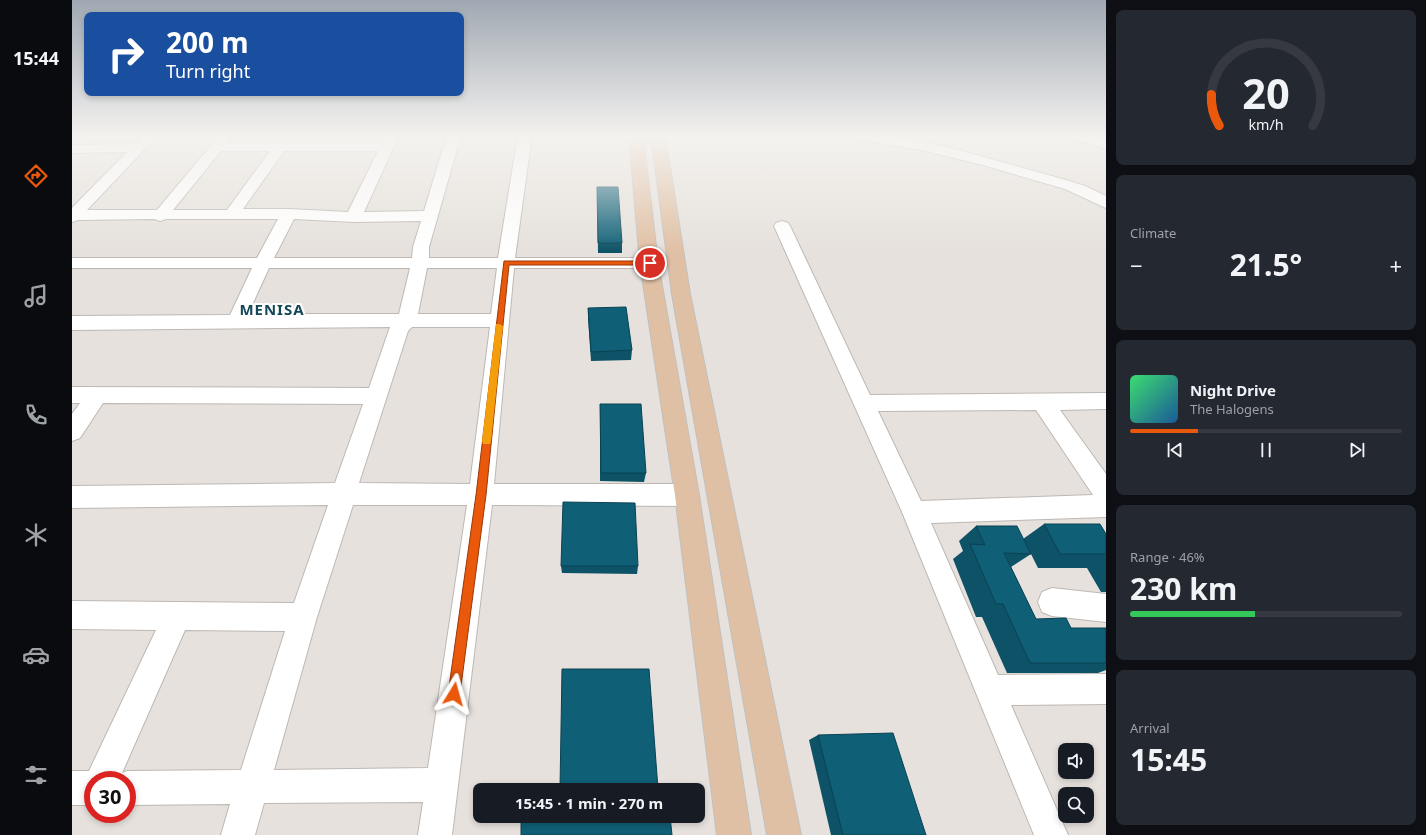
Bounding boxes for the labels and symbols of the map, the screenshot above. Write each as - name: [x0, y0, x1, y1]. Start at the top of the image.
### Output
- pin: [633, 246, 667, 280]
- district label: MENISA: [239, 299, 305, 319]
- position arrow: [433, 673, 475, 715]
- speed limit sign: 30: [84, 771, 136, 823]

